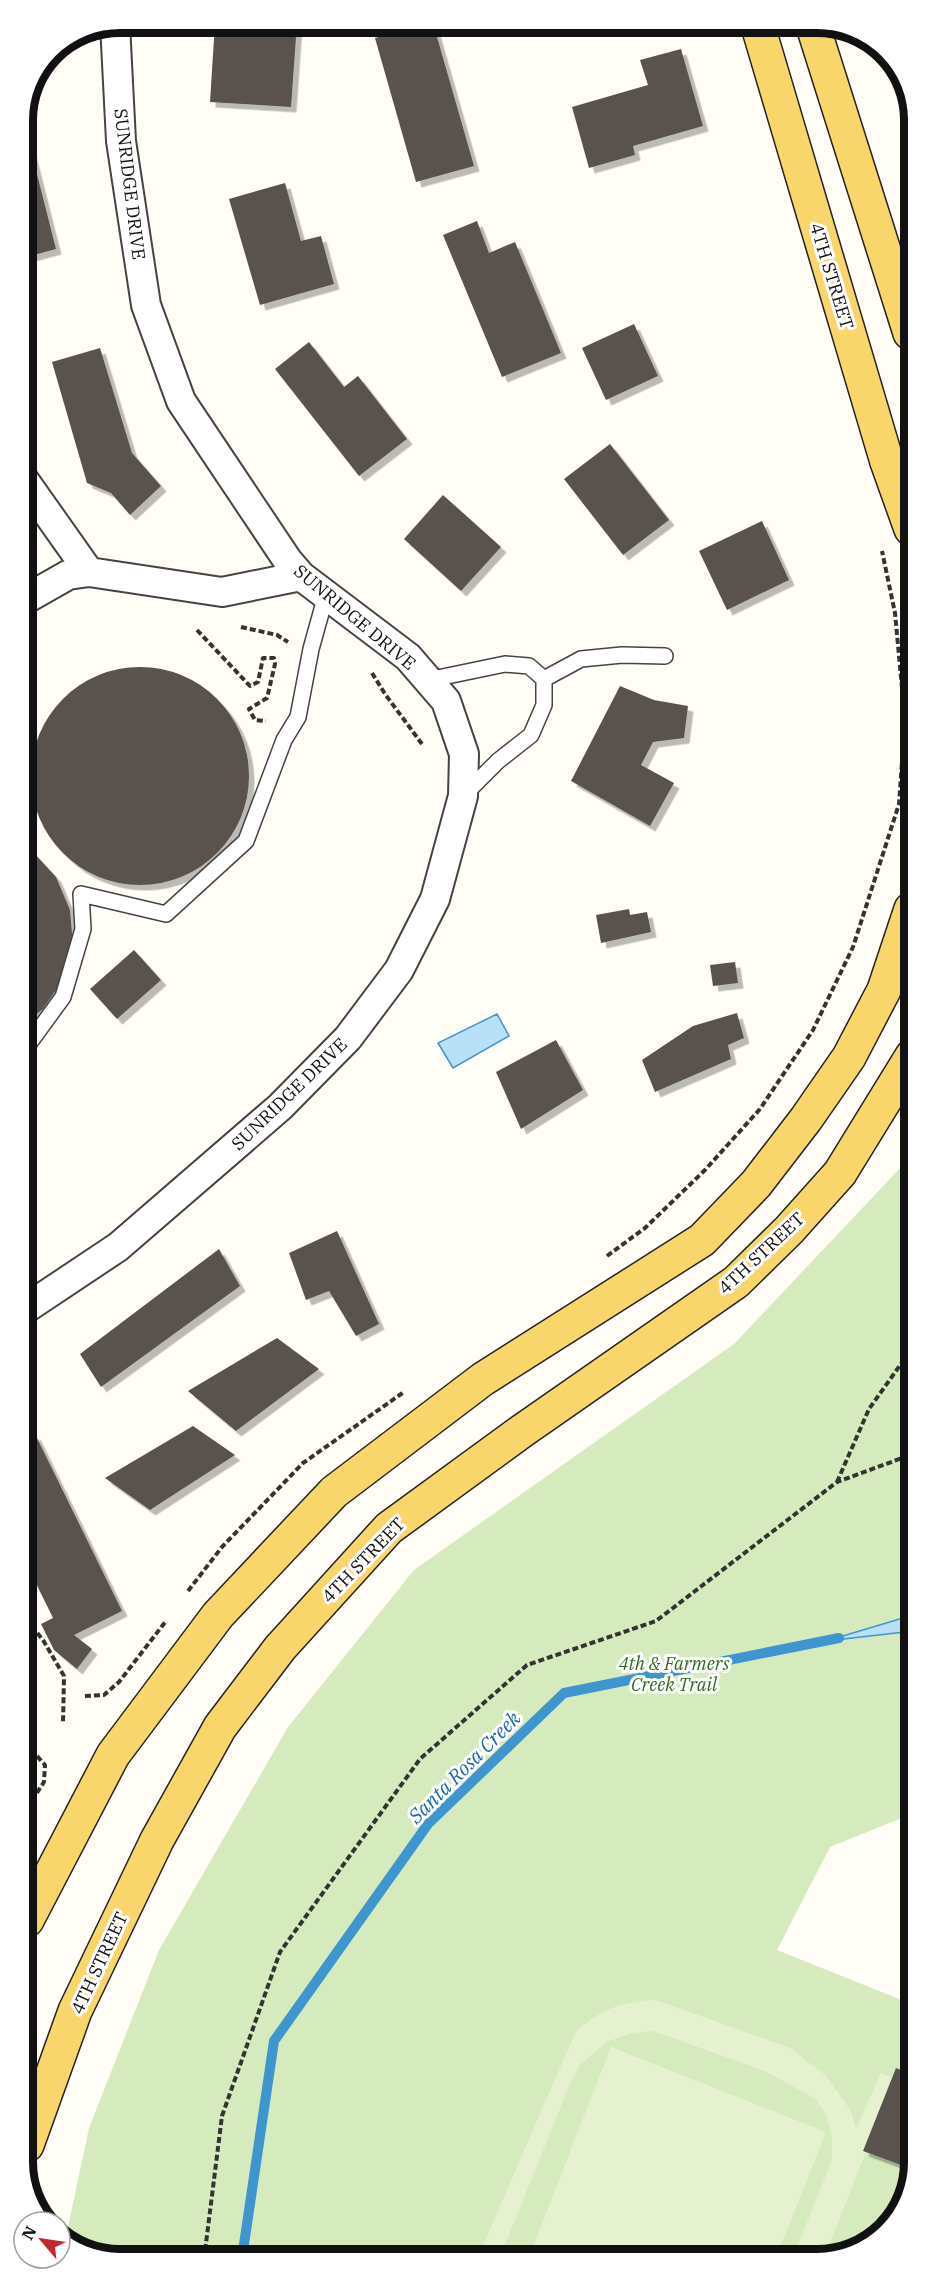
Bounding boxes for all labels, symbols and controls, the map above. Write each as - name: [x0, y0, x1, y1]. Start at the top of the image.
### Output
- street label: SUNRIDGE DRIVE: [109, 107, 151, 261]
- street label: 4TH STREET: [805, 220, 859, 332]
- street label: SUNRIDGE DRIVE: [289, 559, 421, 675]
- street label: SUNRIDGE DRIVE: [226, 1033, 352, 1155]
- street label: 4TH STREET: [713, 1207, 809, 1299]
- street label: 4TH STREET: [317, 1512, 410, 1608]
- park label: 4th & Farmers Creek Trail: [619, 1652, 730, 1696]
- water label: Santa Rosa Creek: [401, 1705, 526, 1830]
- street label: 4TH STREET: [65, 1908, 133, 2018]
- north arrow: [12, 2210, 72, 2270]
- text: N: [17, 2222, 41, 2243]

